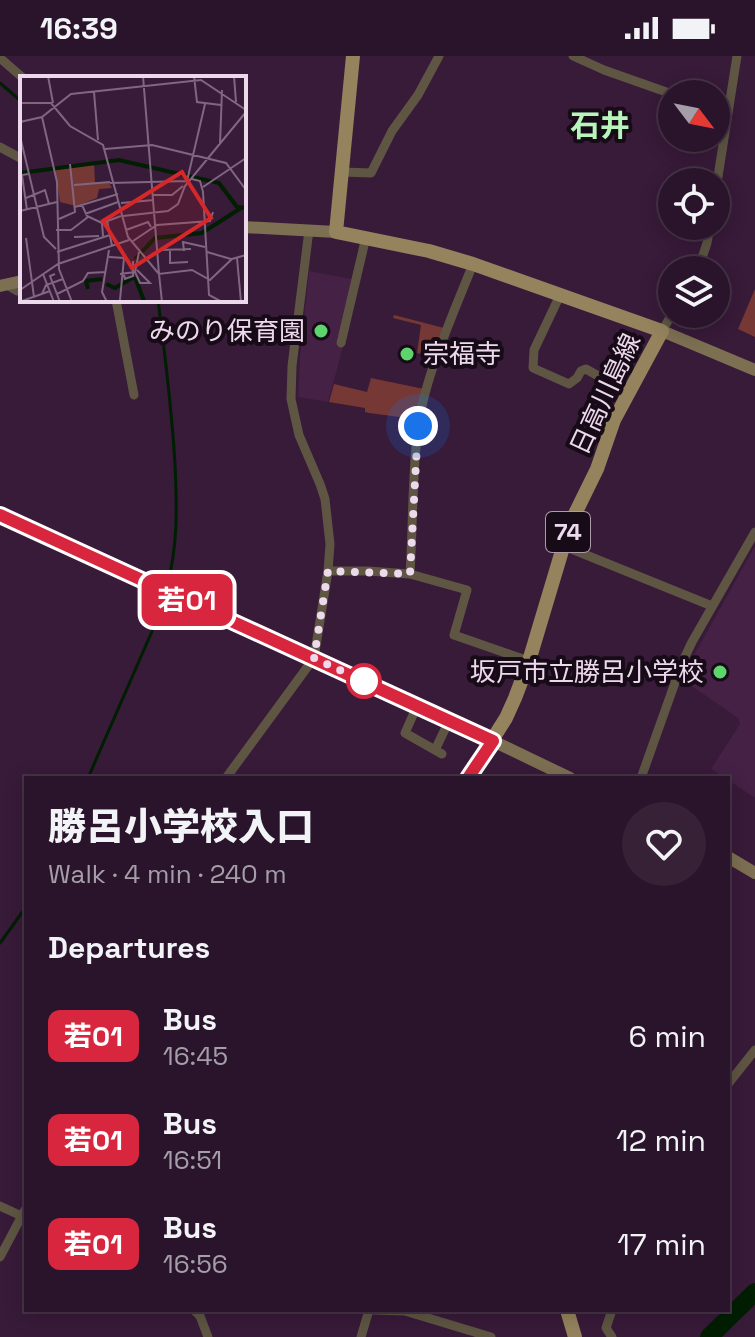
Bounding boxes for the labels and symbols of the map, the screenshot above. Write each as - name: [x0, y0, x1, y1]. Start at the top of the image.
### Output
- inset map: [20, 76, 246, 302]
- north arrow: [658, 80, 730, 152]
- district label: 石井: [570, 106, 630, 145]
- place label: みのり保育園: [149, 314, 305, 348]
- marker: みのり保育園: [312, 322, 330, 340]
- street label: 日高川島線: [562, 328, 648, 460]
- place label: 宗福寺: [423, 337, 501, 371]
- marker: 宗福寺: [398, 345, 416, 363]
- your location: [398, 406, 438, 446]
- road number: 74: [546, 512, 590, 552]
- line badge: 若01: [141, 574, 233, 626]
- place label: 坂戸市立勝呂小学校: [470, 655, 704, 689]
- marker: 坂戸市立勝呂小学校: [711, 663, 729, 681]
- unlabelled marker: [347, 664, 381, 698]

